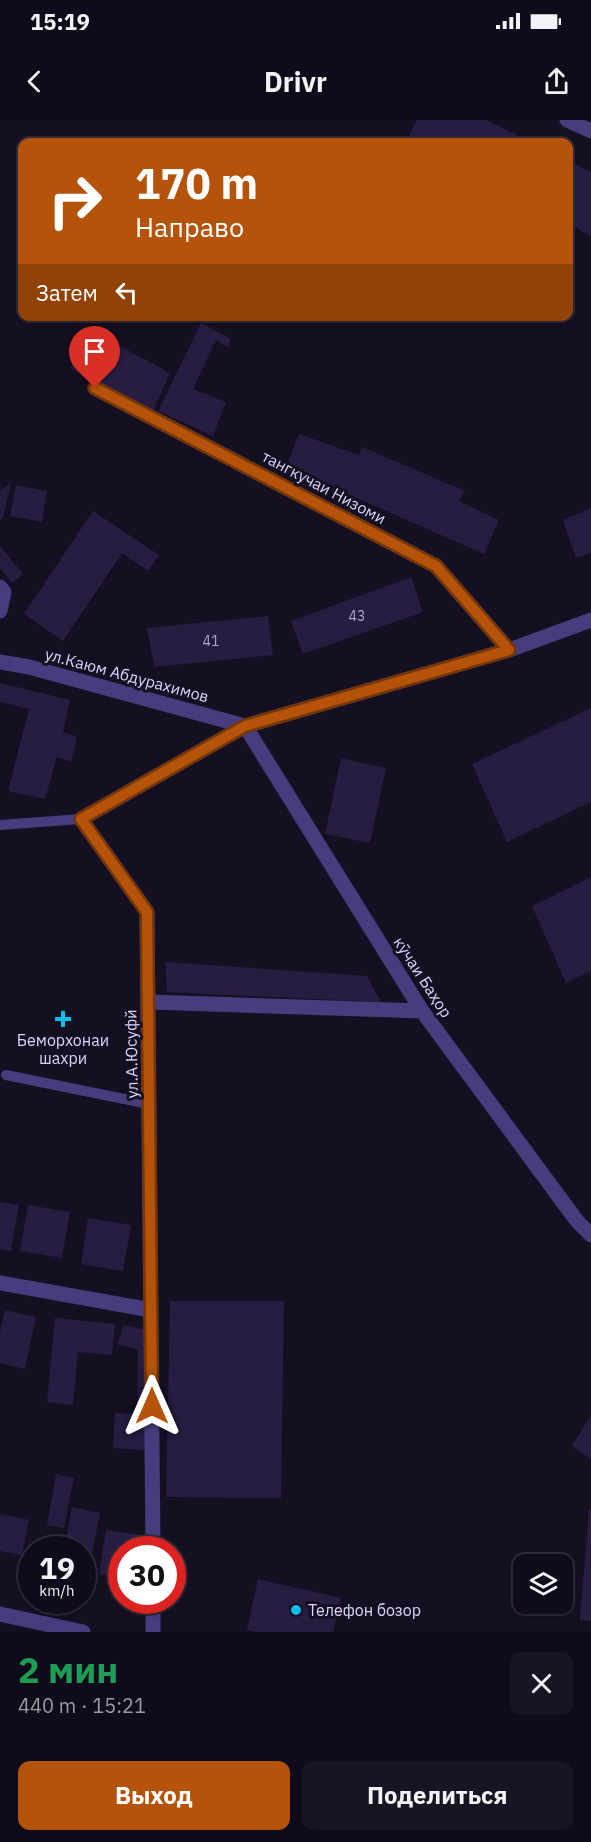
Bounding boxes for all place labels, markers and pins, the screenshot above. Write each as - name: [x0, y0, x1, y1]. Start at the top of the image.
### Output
- pin: [69, 326, 120, 388]
- marker: Беморхонаи шахри: [54, 1010, 72, 1028]
- place label: Беморхонаи шахри: [17, 1030, 109, 1068]
- place label: Телефон бозор: [308, 1600, 421, 1620]
- marker: Телефон бозор: [289, 1603, 303, 1617]

